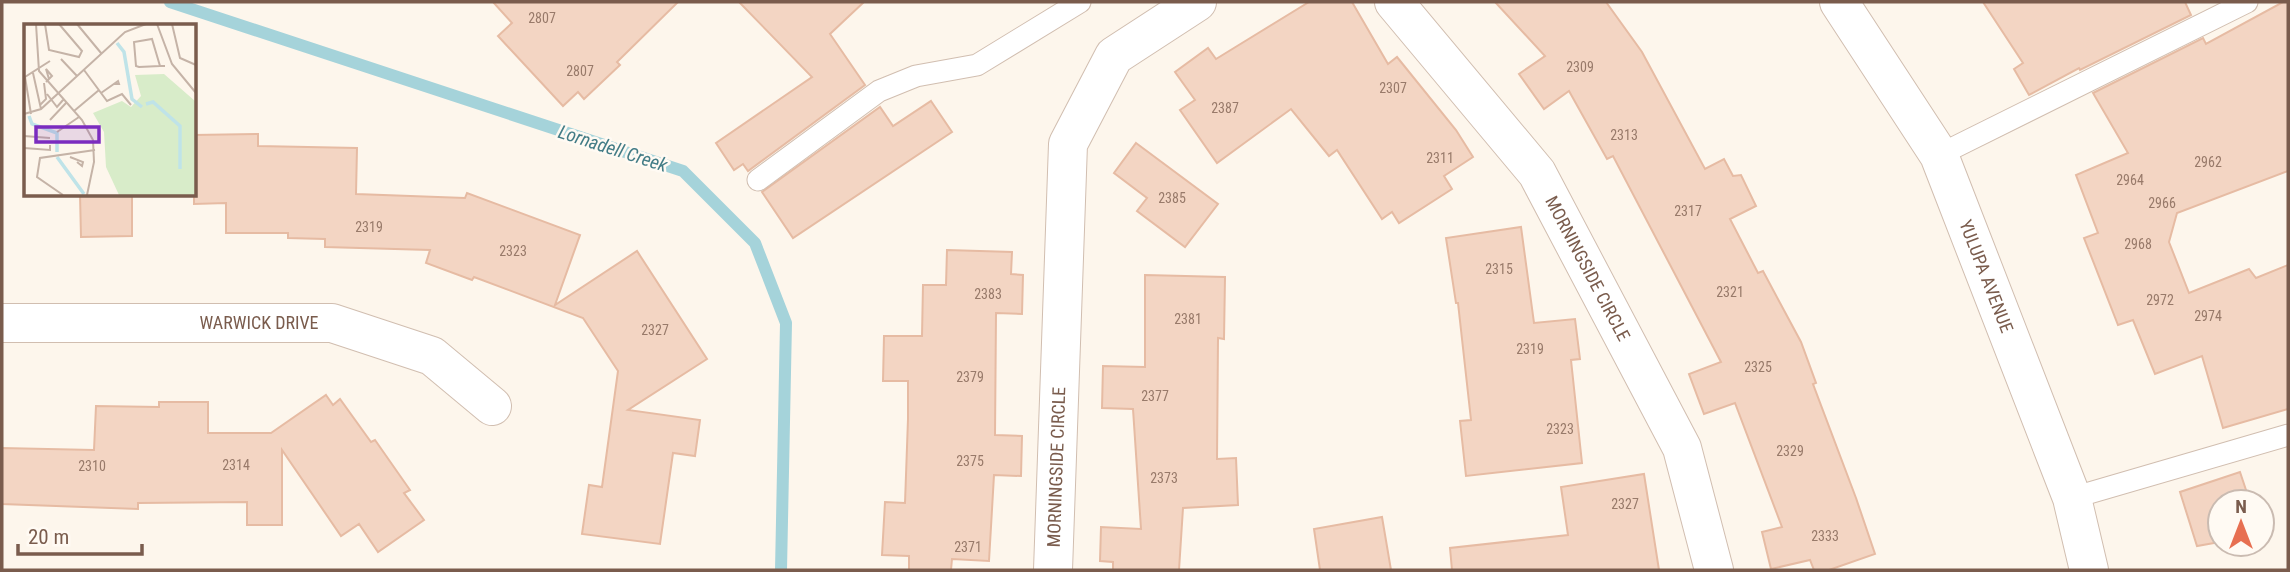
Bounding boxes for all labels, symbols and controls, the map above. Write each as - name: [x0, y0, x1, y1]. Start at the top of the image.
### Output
- house number: 2807: [528, 10, 556, 26]
- inset map: [24, 24, 196, 196]
- house number: 2309: [1566, 59, 1594, 75]
- house number: 2807: [566, 63, 594, 79]
- house number: 2307: [1379, 80, 1407, 96]
- house number: 2387: [1211, 100, 1239, 116]
- water label: Lornadell Creek: [555, 120, 671, 177]
- house number: 2313: [1610, 127, 1638, 143]
- house number: 2311: [1426, 150, 1454, 166]
- house number: 2962: [2194, 154, 2222, 170]
- house number: 2964: [2116, 172, 2144, 188]
- house number: 2385: [1158, 190, 1186, 206]
- street label: MORNINGSIDE CIRCLE: [1541, 192, 1635, 344]
- house number: 2966: [2148, 195, 2176, 211]
- house number: 2317: [1674, 203, 1702, 219]
- street label: YULUPA AVENUE: [1955, 217, 2018, 336]
- house number: 2319: [355, 219, 383, 235]
- house number: 2968: [2124, 236, 2152, 252]
- house number: 2323: [499, 243, 527, 259]
- house number: 2315: [1485, 261, 1513, 277]
- house number: 2321: [1716, 284, 1744, 300]
- house number: 2383: [974, 286, 1002, 302]
- house number: 2972: [2146, 292, 2174, 308]
- house number: 2974: [2194, 308, 2222, 324]
- house number: 2381: [1174, 311, 1202, 327]
- street label: WARWICK DRIVE: [199, 312, 319, 333]
- house number: 2327: [641, 322, 669, 338]
- house number: 2319: [1516, 341, 1544, 357]
- house number: 2325: [1744, 359, 1772, 375]
- house number: 2379: [956, 369, 984, 385]
- street label: MORNINGSIDE CIRCLE: [1043, 386, 1069, 548]
- house number: 2377: [1141, 388, 1169, 404]
- house number: 2323: [1546, 421, 1574, 437]
- house number: 2329: [1776, 443, 1804, 459]
- house number: 2375: [956, 453, 984, 469]
- house number: 2314: [222, 457, 250, 473]
- house number: 2310: [78, 458, 106, 474]
- house number: 2373: [1150, 470, 1178, 486]
- north arrow: [2206, 488, 2276, 558]
- text: N: [2235, 495, 2247, 518]
- house number: 2327: [1611, 496, 1639, 512]
- scale bar: [18, 512, 142, 556]
- text: 20 m: [28, 525, 69, 549]
- house number: 2333: [1811, 528, 1839, 544]
- house number: 2371: [954, 539, 982, 555]

